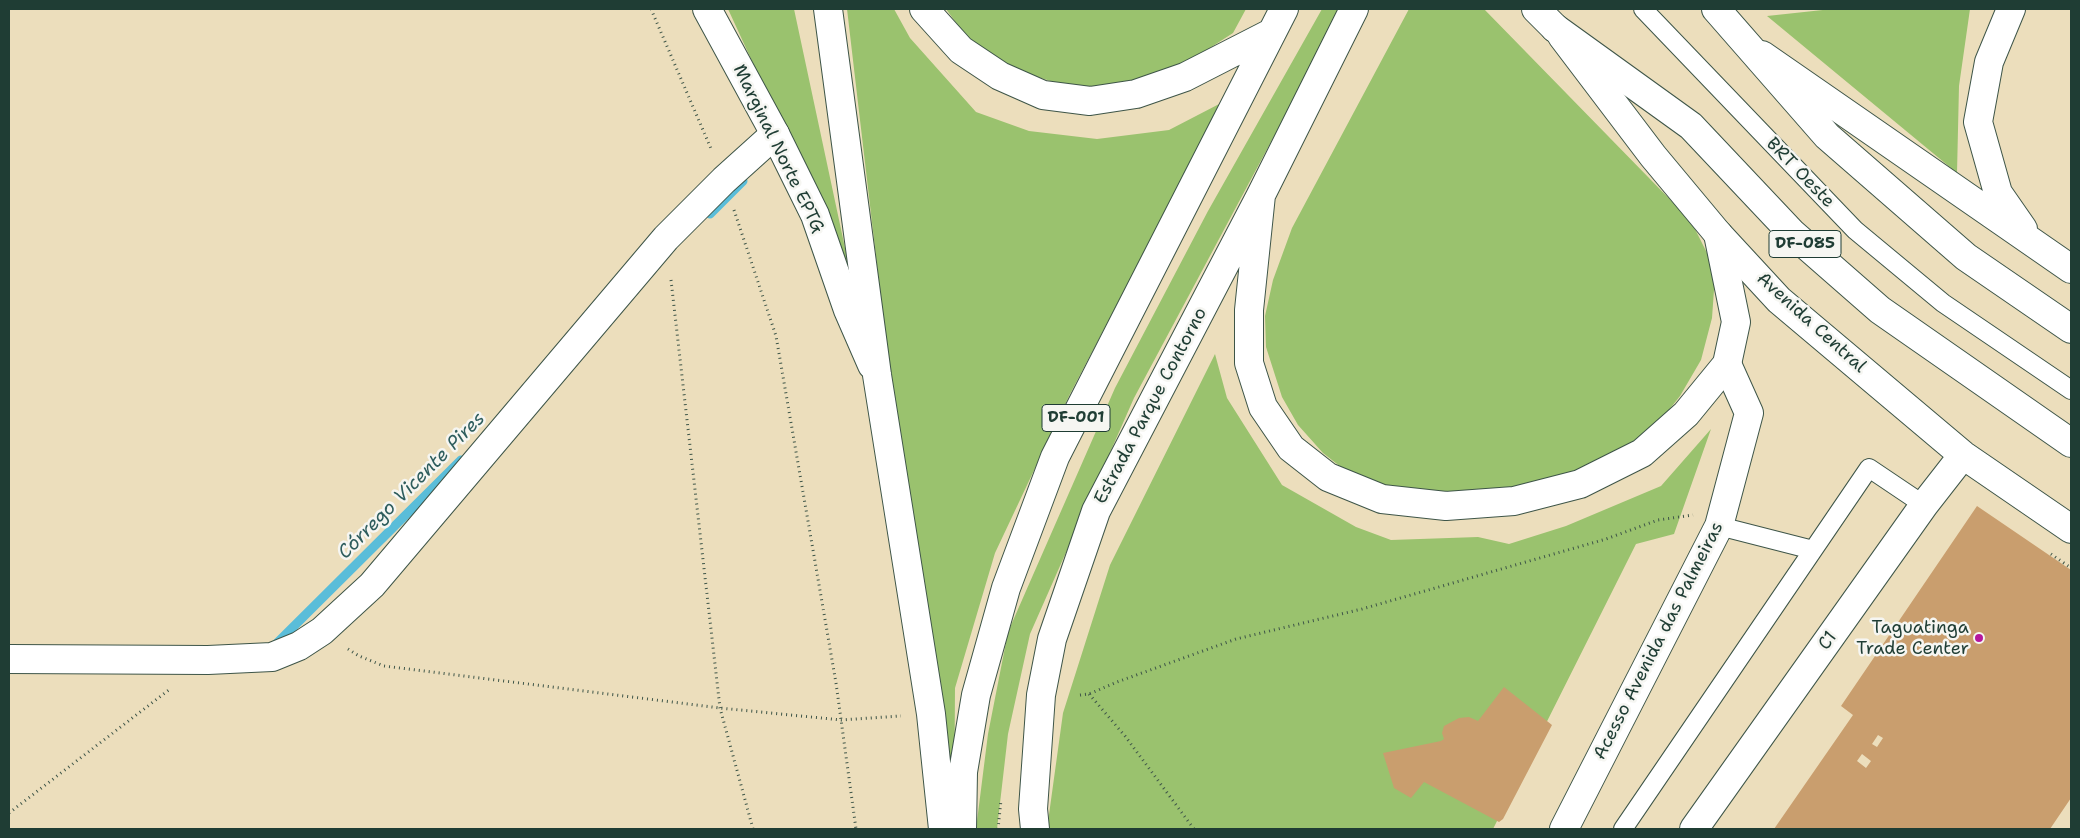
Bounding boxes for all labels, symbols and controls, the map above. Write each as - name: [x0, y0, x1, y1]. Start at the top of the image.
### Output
- street label: Marginal Norte EPTG: [728, 61, 828, 237]
- street label: BRT Oeste: [1761, 133, 1839, 213]
- road number: DF-085: [1769, 230, 1841, 258]
- street label: Avenida Central: [1752, 268, 1870, 378]
- street label: Estrada Parque Contorno: [1090, 304, 1212, 508]
- road number: DF-001: [1042, 404, 1110, 432]
- water label: Córrego Vicente Pires: [334, 408, 490, 564]
- street label: Acesso Avenida das Palmeiras: [1589, 519, 1729, 763]
- place label: Taguatinga Trade Center: [1856, 617, 1969, 660]
- street label: C1: [1814, 627, 1842, 655]
- marker: Taguatinga Trade Center: [1973, 632, 1985, 644]

